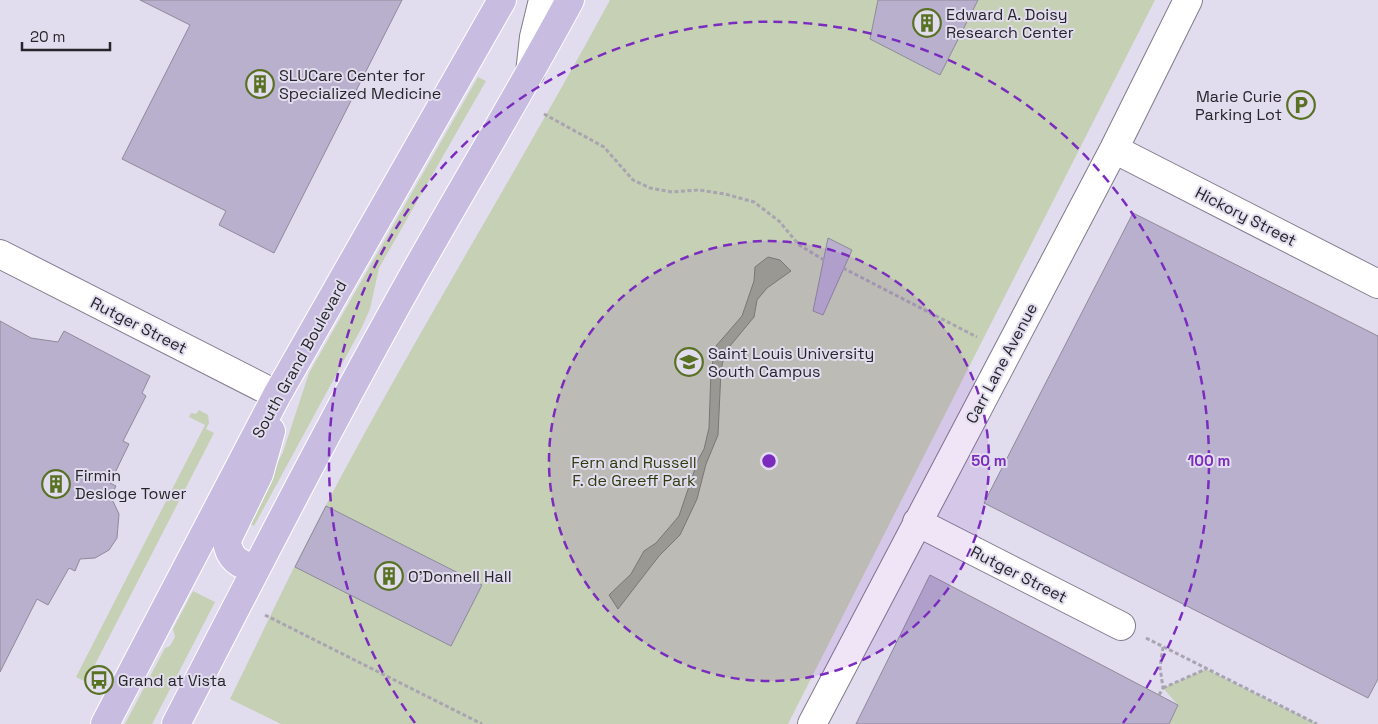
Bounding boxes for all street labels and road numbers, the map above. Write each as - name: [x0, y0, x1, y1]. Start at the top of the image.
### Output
- street label: Hickory Street: [1192, 182, 1300, 251]
- street label: South Grand Boulevard: [247, 277, 352, 442]
- street label: Rutger Street: [87, 292, 191, 359]
- street label: Carr Lane Avenue: [961, 299, 1042, 427]
- street label: Rutger Street: [967, 541, 1071, 608]

